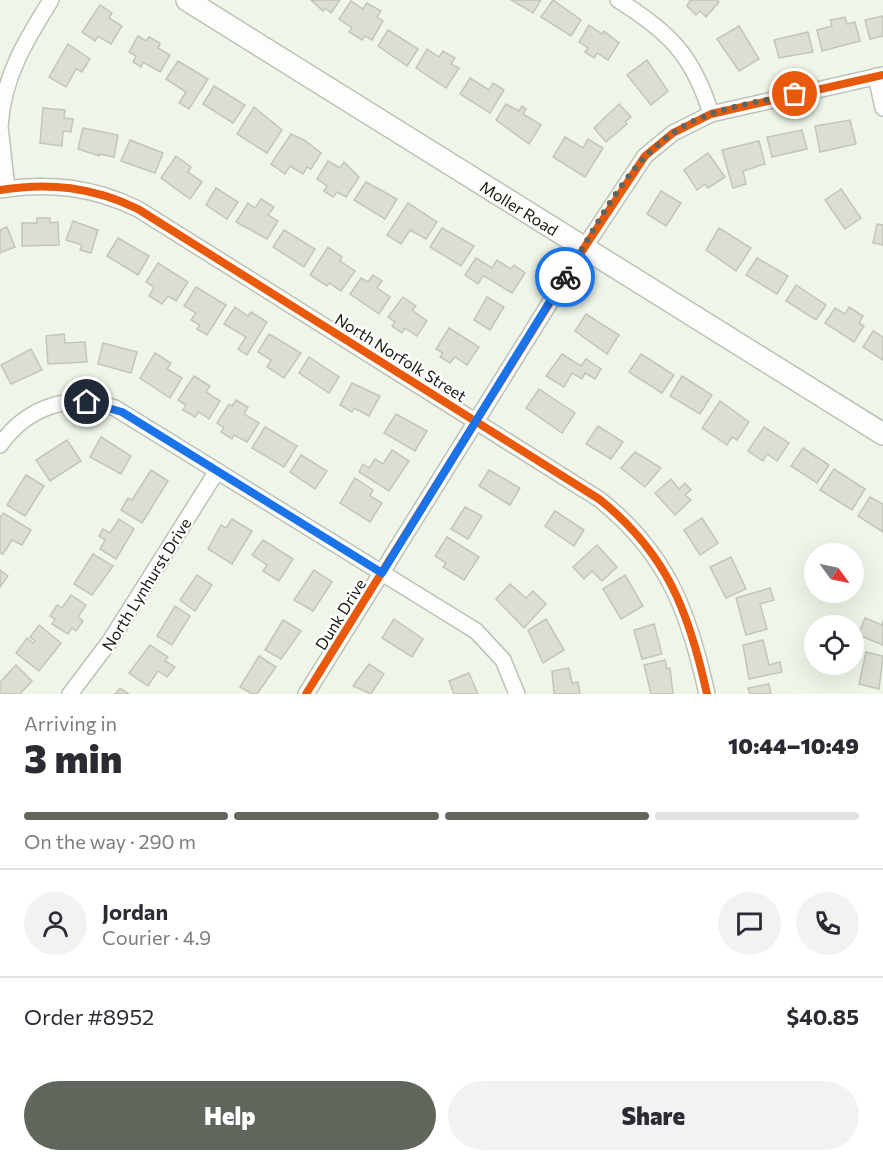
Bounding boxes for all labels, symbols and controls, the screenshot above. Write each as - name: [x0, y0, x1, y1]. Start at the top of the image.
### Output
- pin: [769, 68, 820, 119]
- icon: bag: [778, 77, 811, 110]
- street label: Moller Road: [477, 176, 562, 239]
- courier: [535, 247, 595, 307]
- icon: bike: [549, 261, 582, 294]
- street label: North Norfolk Street: [332, 309, 471, 405]
- pin: [61, 376, 112, 427]
- icon: home: [70, 385, 103, 418]
- street label: North Lynhurst Drive: [97, 514, 195, 654]
- north arrow: [804, 543, 864, 603]
- map controls: [804, 543, 864, 675]
- street label: Dunk Drive: [311, 575, 369, 653]
- button: locate: [804, 615, 864, 675]
- text: Arriving in: [24, 711, 117, 735]
- text: 10:44–10:49: [728, 732, 859, 759]
- text: 3 min: [24, 733, 122, 781]
- text: On the way · 290 m: [24, 829, 196, 853]
- button: person: [24, 892, 87, 955]
- button: chat: [718, 892, 781, 955]
- button: phone: [796, 892, 859, 955]
- text: Jordan: [102, 898, 168, 925]
- text: Courier · 4.9: [102, 925, 211, 949]
- text: Order #8952: [24, 1003, 154, 1030]
- text: $40.85: [787, 1003, 859, 1030]
- button: Help: [24, 1081, 436, 1150]
- button: Share: [448, 1081, 859, 1150]

